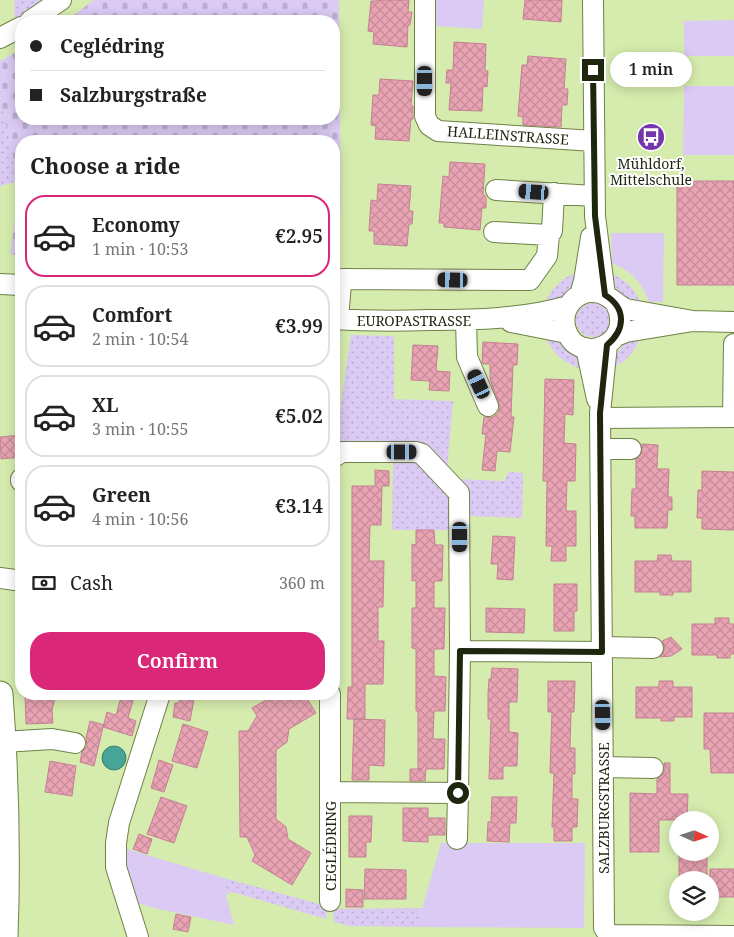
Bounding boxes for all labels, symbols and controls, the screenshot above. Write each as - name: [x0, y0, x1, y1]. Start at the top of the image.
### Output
- text: Ceglédring: [60, 33, 164, 59]
- callout: 1 min: [610, 52, 693, 88]
- text: 1 min: [629, 58, 673, 80]
- route end: [582, 59, 604, 81]
- car: [417, 66, 432, 96]
- text: Salzburgstraße: [60, 82, 207, 108]
- street label: HALLEINSTRASSE: [447, 121, 570, 149]
- bus stop icon: Mühldorf, Mittelschule: [636, 122, 666, 152]
- text: Choose a ride: [30, 150, 180, 180]
- place label: Mühldorf, Mittelschule: [610, 154, 692, 189]
- car: [518, 183, 549, 201]
- text: Economy: [92, 212, 180, 238]
- icon: car: [32, 214, 77, 259]
- text: €2.95: [275, 223, 323, 249]
- text: 1 min · 10:53: [92, 238, 188, 260]
- car: [437, 272, 468, 288]
- text: Comfort: [92, 302, 172, 328]
- icon: car: [32, 304, 77, 349]
- street label: EUROPASTRASSE: [357, 311, 472, 330]
- text: €3.99: [275, 313, 323, 339]
- text: 2 min · 10:54: [92, 328, 188, 350]
- car: [465, 367, 492, 401]
- text: XL: [92, 392, 118, 418]
- icon: car: [32, 394, 77, 439]
- text: €5.02: [275, 403, 323, 429]
- text: 3 min · 10:55: [92, 418, 188, 440]
- car: [387, 445, 417, 460]
- text: Green: [92, 482, 151, 508]
- icon: car: [32, 484, 77, 529]
- text: €3.14: [275, 493, 323, 519]
- text: 4 min · 10:56: [92, 508, 188, 530]
- car: [452, 522, 467, 552]
- icon: cash: [30, 569, 58, 597]
- text: Cash: [70, 570, 113, 596]
- text: 360 m: [279, 572, 325, 594]
- button: Confirm: [30, 632, 325, 690]
- car: [595, 700, 610, 730]
- street label: SALZBURGSTRASSE: [594, 742, 613, 874]
- route start: [447, 782, 469, 804]
- street label: CEGLÉDRING: [321, 801, 340, 891]
- north arrow: [669, 811, 719, 861]
- map controls: [669, 811, 719, 921]
- button: layers: [669, 871, 719, 921]

